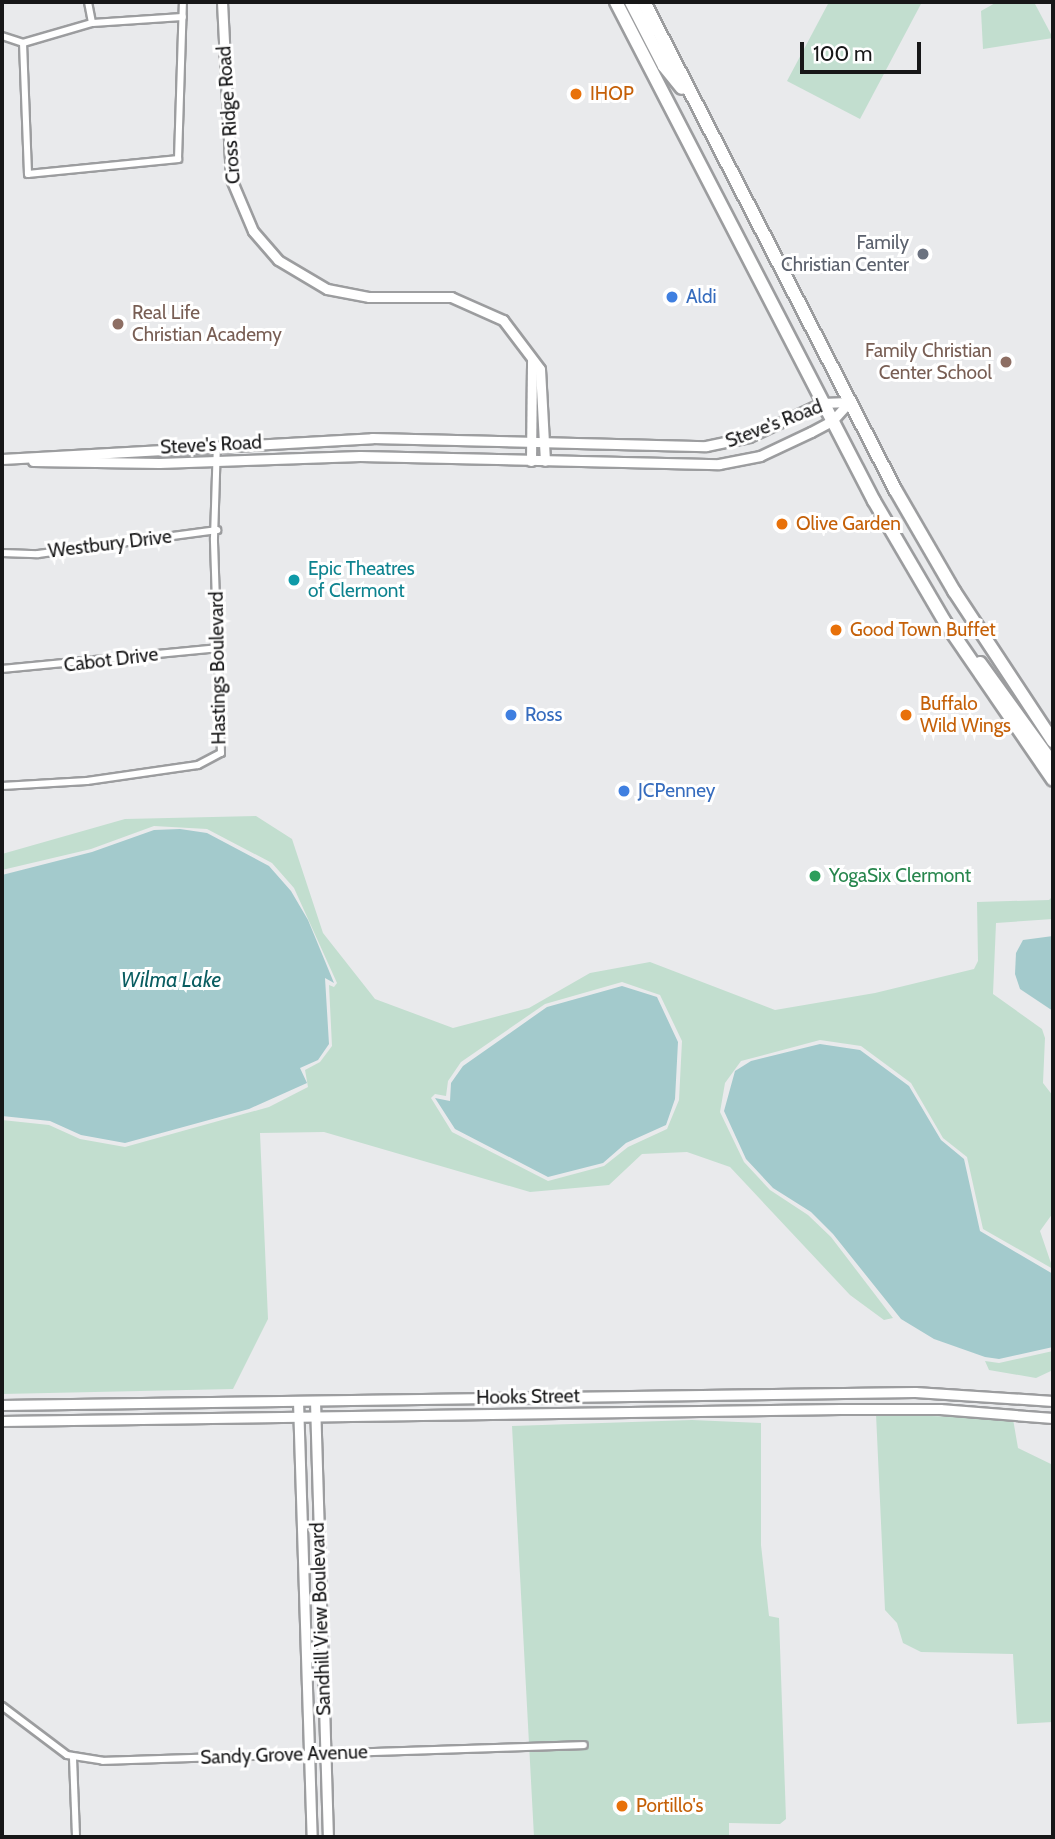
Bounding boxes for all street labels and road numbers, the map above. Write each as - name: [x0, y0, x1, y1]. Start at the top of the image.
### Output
- street label: Cross Ridge Road: [213, 45, 245, 185]
- street label: Steve's Road: [722, 395, 826, 453]
- street label: Steve's Road: [160, 431, 262, 459]
- street label: Westbury Drive: [47, 525, 173, 563]
- street label: Hastings Boulevard: [205, 591, 231, 745]
- street label: Cabot Drive: [62, 643, 160, 677]
- street label: Hooks Street: [476, 1385, 580, 1409]
- street label: Sandhill View Boulevard: [306, 1522, 336, 1716]
- street label: Sandy Grove Avenue: [200, 1741, 368, 1769]

